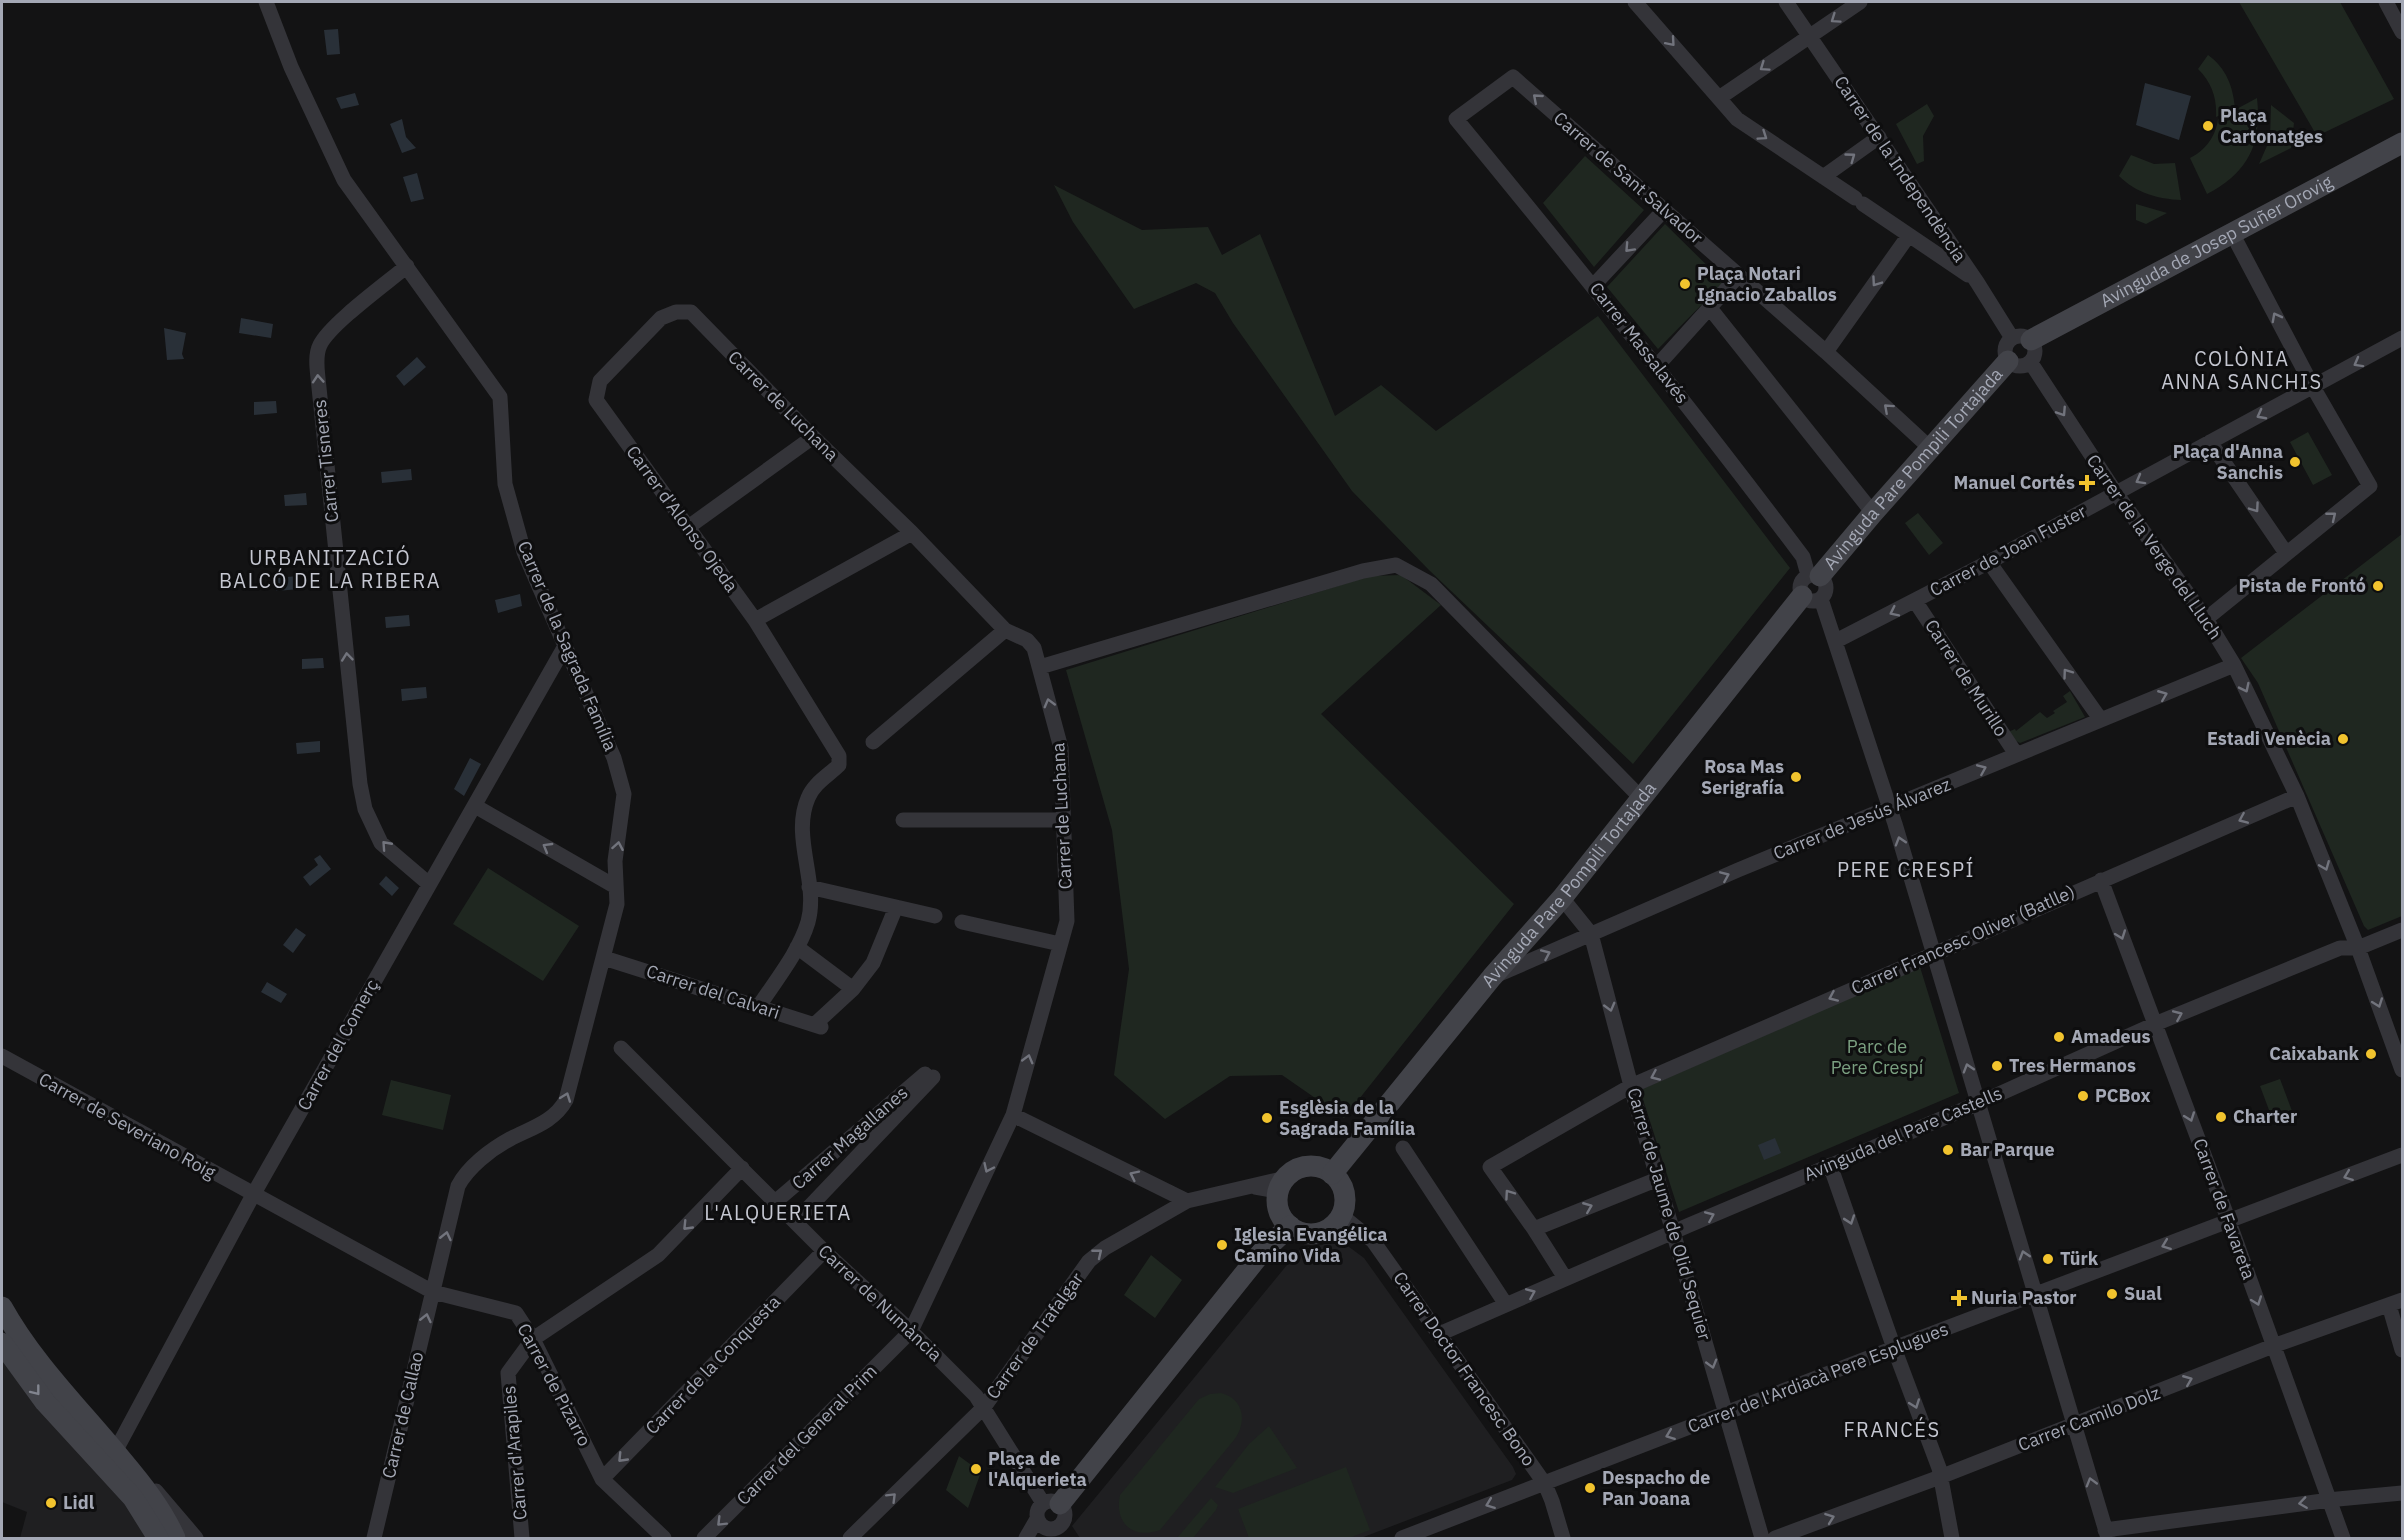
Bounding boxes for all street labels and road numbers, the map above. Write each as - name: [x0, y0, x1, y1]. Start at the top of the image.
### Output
- street label: Carrer de la Independència: [1829, 71, 1972, 267]
- street label: Carrer de Sant Salvador: [1549, 107, 1708, 249]
- street label: Avinguda de Josep Suñer Orovig: [2096, 170, 2337, 312]
- street label: Carrer Massalavés: [1585, 277, 1694, 408]
- street label: Carrer de Luchana: [723, 346, 844, 466]
- street label: Avinguda Pare Pompili Tortajada: [1818, 363, 2008, 574]
- street label: Carrer Tisneres: [308, 398, 343, 524]
- street label: Carrer d'Alonso Ojeda: [622, 441, 744, 597]
- street label: Carrer de la Verge del Lluch: [2082, 450, 2227, 644]
- street label: Carrer de Joan Fuster: [1926, 499, 2090, 602]
- street label: Carrer de la Sagrada Família: [513, 537, 622, 755]
- street label: Carrer de Murillo: [1920, 615, 2013, 741]
- street label: Carrer de Luchana: [1046, 742, 1077, 890]
- street label: Carrer de Jesús Álvarez: [1770, 772, 1954, 865]
- street label: Avinguda Pare Pompili Tortajada: [1476, 777, 1661, 992]
- street label: Carrer Francesc Oliver (Batlle): [1847, 880, 2078, 999]
- street label: Carrer del Calvari: [643, 959, 783, 1024]
- street label: Carrer del Comerç: [292, 975, 383, 1114]
- street label: Carrer de Severiano Roig: [35, 1067, 220, 1184]
- street label: Carrer Magallanes: [787, 1081, 912, 1194]
- street label: Avinguda del Pare Castells: [1800, 1081, 2005, 1186]
- street label: Carrer de Jaume de Olid Sequier: [1622, 1085, 1717, 1343]
- street label: Carrer de Favareta: [2188, 1135, 2261, 1283]
- street label: Carrer de Numància: [814, 1239, 947, 1366]
- street label: Carrer Doctor Francesc Bono: [1388, 1267, 1540, 1470]
- street label: Carrer de Trafalgar: [981, 1268, 1088, 1403]
- street label: Carrer de la Conquesta: [640, 1290, 785, 1439]
- street label: Carrer de l'Ardiacà Pere Esplugues: [1684, 1317, 1951, 1438]
- street label: Carrer de Pizarro: [512, 1319, 596, 1450]
- street label: Carrer de Callao: [377, 1349, 428, 1481]
- street label: Carrer del General Prim: [732, 1360, 882, 1510]
- street label: Carrer Camilo Dolz: [2015, 1381, 2163, 1456]
- street label: Carrer d'Arapiles: [497, 1385, 532, 1521]

